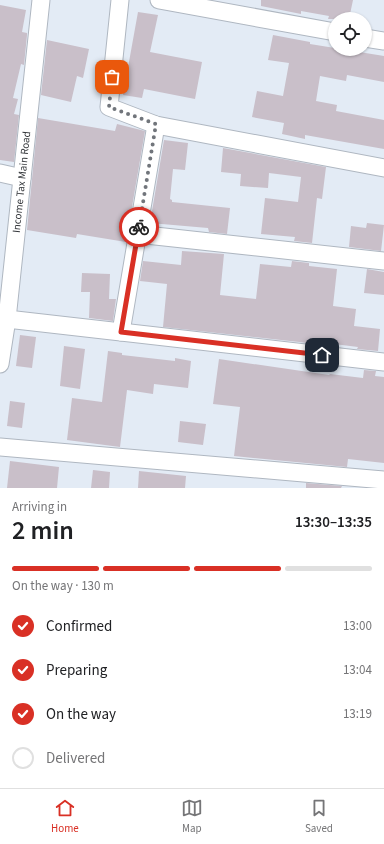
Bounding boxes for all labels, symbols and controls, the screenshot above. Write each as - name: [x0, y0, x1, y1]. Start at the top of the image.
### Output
- map controls: [328, 12, 372, 56]
- button: locate: [328, 12, 372, 56]
- pin: [95, 60, 129, 94]
- icon: bag: [101, 66, 123, 88]
- street label: Income Tax Main Road: [9, 130, 34, 234]
- courier: [119, 207, 159, 247]
- icon: bike: [128, 216, 150, 238]
- pin: [305, 338, 339, 372]
- icon: home: [311, 344, 333, 366]
- text: Arriving in: [12, 498, 67, 516]
- text: 2 min: [12, 512, 74, 549]
- text: 13:30–13:35: [295, 512, 372, 533]
- text: On the way · 130 m: [12, 577, 114, 595]
- icon: check: [12, 615, 34, 637]
- text: Confirmed: [46, 616, 112, 637]
- text: 13:00: [343, 617, 372, 635]
- icon: check: [12, 659, 34, 681]
- text: Preparing: [46, 660, 107, 681]
- text: 13:04: [343, 661, 372, 679]
- icon: check: [12, 703, 34, 725]
- text: On the way: [46, 704, 116, 725]
- text: 13:19: [343, 705, 372, 723]
- text: Delivered: [46, 748, 105, 769]
- tab: Home: [51, 797, 79, 836]
- tab: Map: [181, 797, 203, 836]
- tab: Saved: [305, 797, 333, 836]

